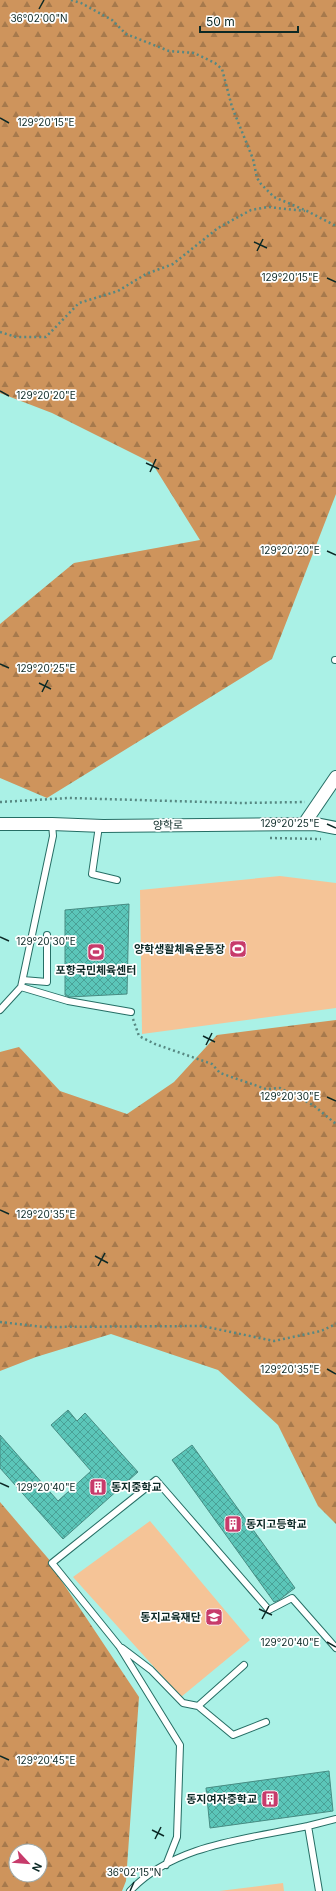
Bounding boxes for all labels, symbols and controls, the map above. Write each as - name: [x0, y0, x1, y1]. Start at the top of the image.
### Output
- scale bar: [200, 8, 298, 34]
- text: 36°02'00"N: [10, 12, 68, 24]
- text: 50 m: [206, 14, 235, 29]
- text: 129°20'15"E: [17, 116, 75, 128]
- text: 129°20'15"E: [261, 271, 319, 283]
- text: 129°20'20"E: [16, 389, 76, 401]
- text: 129°20'20"E: [260, 544, 320, 556]
- text: 129°20'25"E: [16, 662, 76, 674]
- text: 129°20'25"E: [260, 817, 320, 829]
- street label: 양학로: [153, 818, 183, 832]
- text: 129°20'30"E: [16, 935, 76, 947]
- sports icon: 양학생활체육운동장: [228, 939, 248, 959]
- sports icon: 포항국민체육센터: [86, 942, 106, 962]
- place label: 양학생활체육운동장: [134, 942, 225, 956]
- place label: 포항국민체육센터: [56, 963, 136, 977]
- text: 129°20'30"E: [260, 1090, 320, 1102]
- text: 129°20'35"E: [16, 1208, 76, 1220]
- text: 129°20'35"E: [260, 1363, 320, 1375]
- building icon: 동지중학교: [88, 1477, 108, 1497]
- place label: 동지중학교: [111, 1480, 162, 1494]
- text: 129°20'40"E: [16, 1481, 76, 1493]
- building icon: 동지고등학교: [223, 1514, 243, 1534]
- place label: 동지고등학교: [246, 1517, 307, 1531]
- school or university icon: 동지교육재단: [204, 1607, 224, 1627]
- place label: 동지교육재단: [140, 1610, 201, 1624]
- text: 129°20'40"E: [260, 1636, 320, 1648]
- text: 129°20'45"E: [17, 1754, 75, 1766]
- building icon: 동지여자중학교: [260, 1789, 280, 1809]
- place label: 동지여자중학교: [186, 1792, 257, 1806]
- north arrow: [8, 1843, 48, 1883]
- text: N: [29, 1861, 45, 1874]
- text: 36°02'15"N: [107, 1866, 161, 1878]

